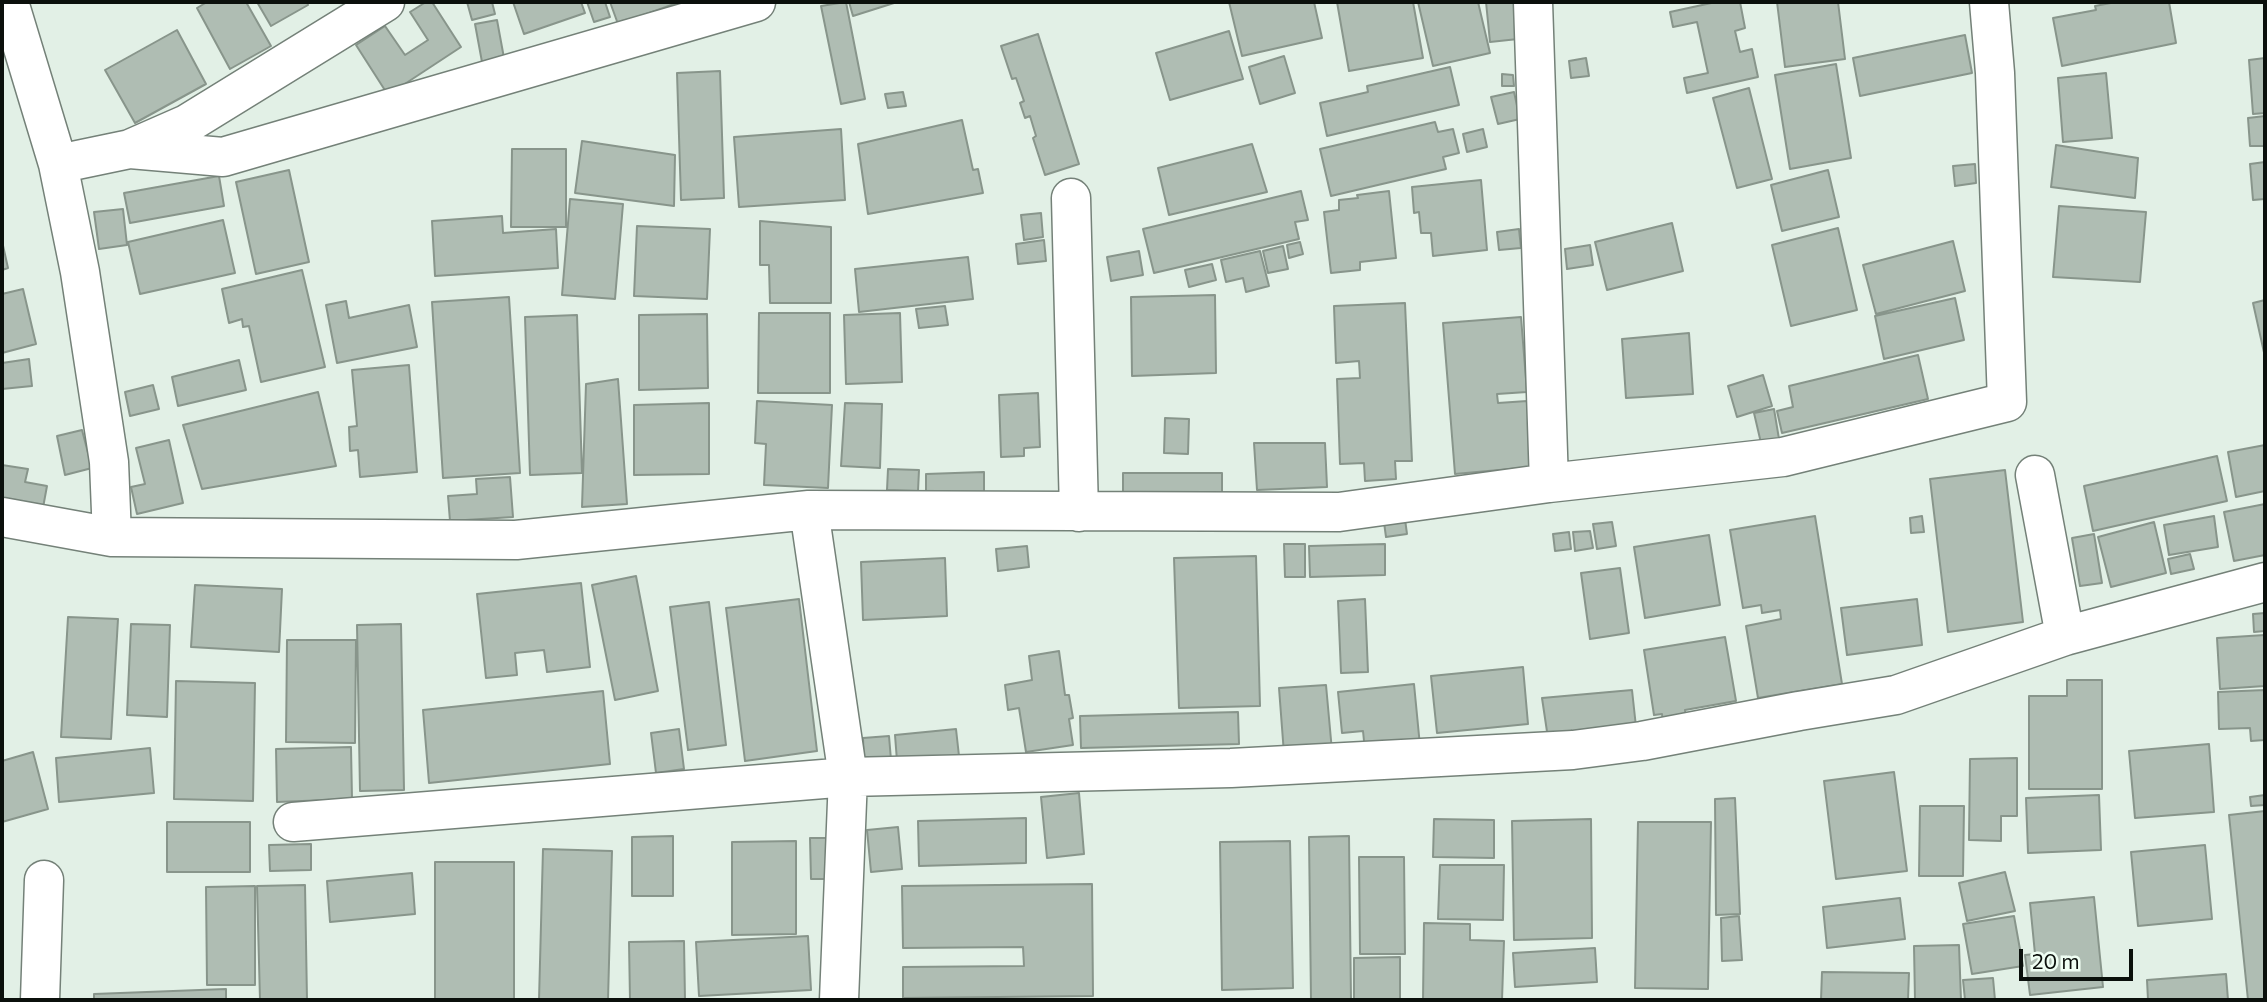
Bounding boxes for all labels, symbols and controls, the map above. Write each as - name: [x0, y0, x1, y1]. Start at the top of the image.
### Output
- scale bar: [2022, 936, 2136, 980]
- text: 20 m: [2032, 948, 2080, 973]

